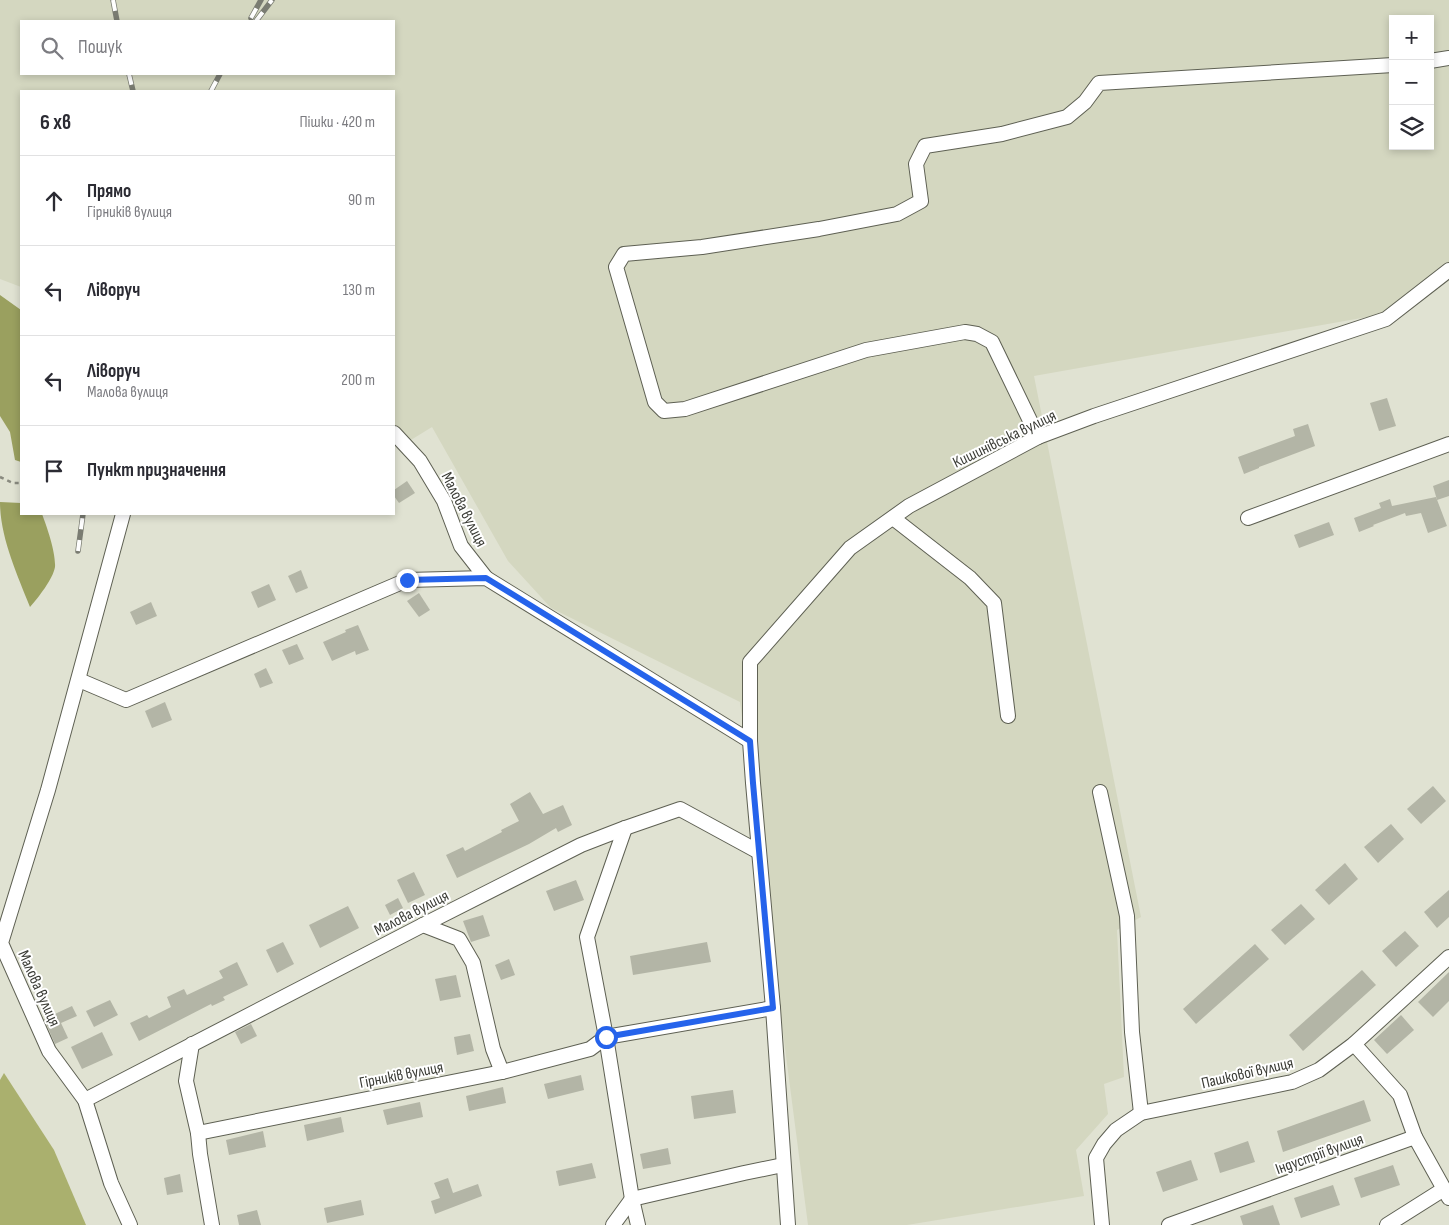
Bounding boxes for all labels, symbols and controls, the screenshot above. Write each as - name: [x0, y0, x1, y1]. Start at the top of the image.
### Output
- map controls: [1389, 15, 1434, 150]
- button: +: [1389, 15, 1434, 60]
- search box: [20, 20, 395, 75]
- icon: search: [38, 34, 66, 62]
- text: Пошук: [78, 36, 122, 59]
- button: −: [1389, 60, 1434, 105]
- button: layers: [1389, 105, 1434, 150]
- text: 6 хв: [40, 110, 71, 135]
- text: Пішки · 420 m: [299, 113, 375, 132]
- text: Прямо: [87, 180, 131, 203]
- icon: ahead: [40, 187, 68, 215]
- text: 90 m: [348, 191, 375, 210]
- text: Гірників вулиця: [87, 203, 172, 222]
- icon: left: [40, 277, 68, 305]
- text: Ліворуч: [87, 279, 140, 302]
- text: 130 m: [343, 281, 375, 300]
- text: Ліворуч: [87, 360, 140, 383]
- icon: left: [40, 367, 68, 395]
- text: 200 m: [341, 371, 375, 390]
- text: Малова вулиця: [87, 383, 168, 402]
- street label: Кишинівська вулиця: [950, 406, 1059, 473]
- icon: arrive: [40, 457, 68, 485]
- text: Пункт призначення: [87, 459, 226, 482]
- street label: Малова вулиця: [437, 469, 491, 550]
- route end: [396, 569, 419, 592]
- street label: Малова вулиця: [371, 886, 452, 940]
- street label: Малова вулиця: [13, 948, 64, 1030]
- route start: [595, 1026, 618, 1049]
- street label: Пашкової вулиця: [1200, 1054, 1295, 1093]
- street label: Гірників вулиця: [358, 1058, 445, 1093]
- street label: Індустрії вулиця: [1273, 1130, 1366, 1179]

